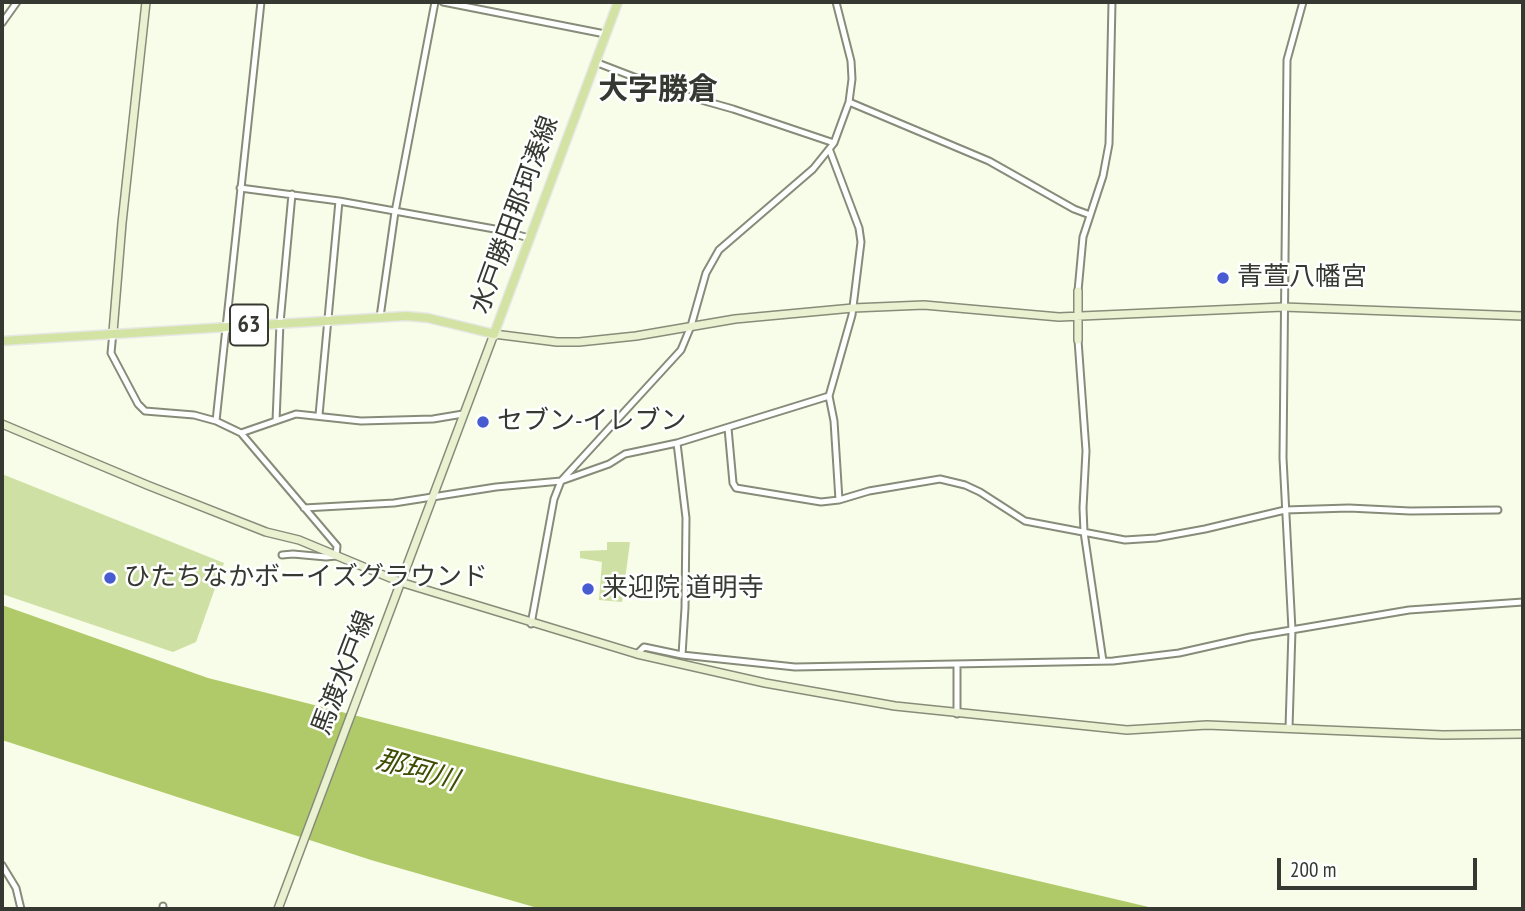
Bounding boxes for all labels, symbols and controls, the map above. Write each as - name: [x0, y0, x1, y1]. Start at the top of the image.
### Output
- district label: 大字勝倉: [598, 72, 718, 108]
- street label: 水戸勝田那珂湊線: [465, 112, 565, 318]
- place label: 青萱八幡宮: [1237, 262, 1367, 294]
- marker: 青萱八幡宮: [1215, 270, 1231, 286]
- road number: 63: [230, 304, 268, 346]
- place label: セブン-イレブン: [497, 406, 687, 438]
- marker: セブン-イレブン: [475, 414, 491, 430]
- place label: ひたちなかボーイズグラウンド: [124, 562, 488, 594]
- marker: ひたちなかボーイズグラウンド: [102, 570, 118, 586]
- place label: 来迎院 道明寺: [602, 573, 764, 605]
- marker: 来迎院 道明寺: [580, 581, 596, 597]
- street label: 馬渡水戸線: [306, 607, 382, 739]
- water label: 那珂川: [372, 743, 462, 799]
- scale bar: [1280, 844, 1480, 888]
- text: 200 m: [1290, 856, 1336, 883]

